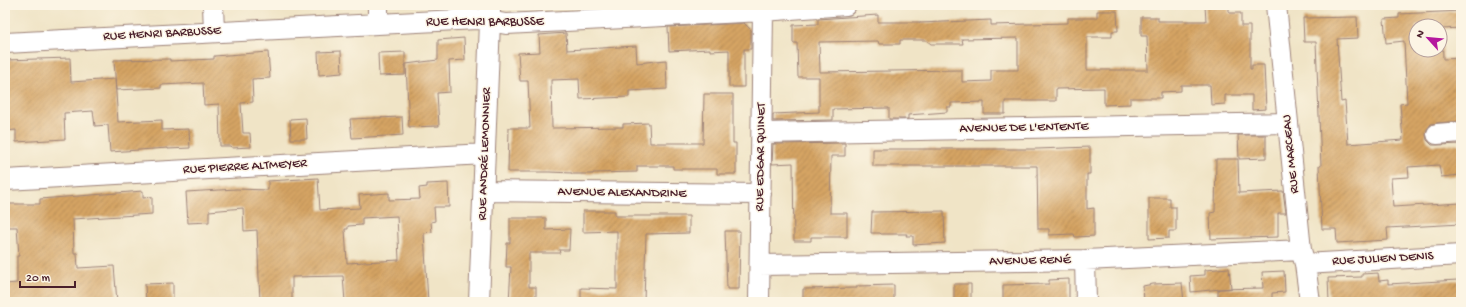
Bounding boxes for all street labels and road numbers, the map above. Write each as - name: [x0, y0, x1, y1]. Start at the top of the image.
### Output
- street label: RUE HENRI BARBUSSE: [426, 15, 545, 30]
- street label: RUE HENRI BARBUSSE: [103, 23, 222, 45]
- street label: RUE ANDRÉ LEMONNIER: [474, 86, 495, 221]
- street label: RUE EDGAR QUINET: [753, 101, 769, 212]
- street label: RUE MARCEAU: [1279, 113, 1303, 194]
- street label: AVENUE DE L'ENTENTE: [959, 119, 1090, 137]
- street label: RUE PIERRE ALTMEYER: [183, 156, 309, 178]
- street label: AVENUE ALEXANDRINE: [558, 184, 687, 202]
- street label: RUE JULIEN DENIS: [1332, 249, 1435, 269]
- street label: AVENUE RENÉ: [989, 252, 1072, 269]

